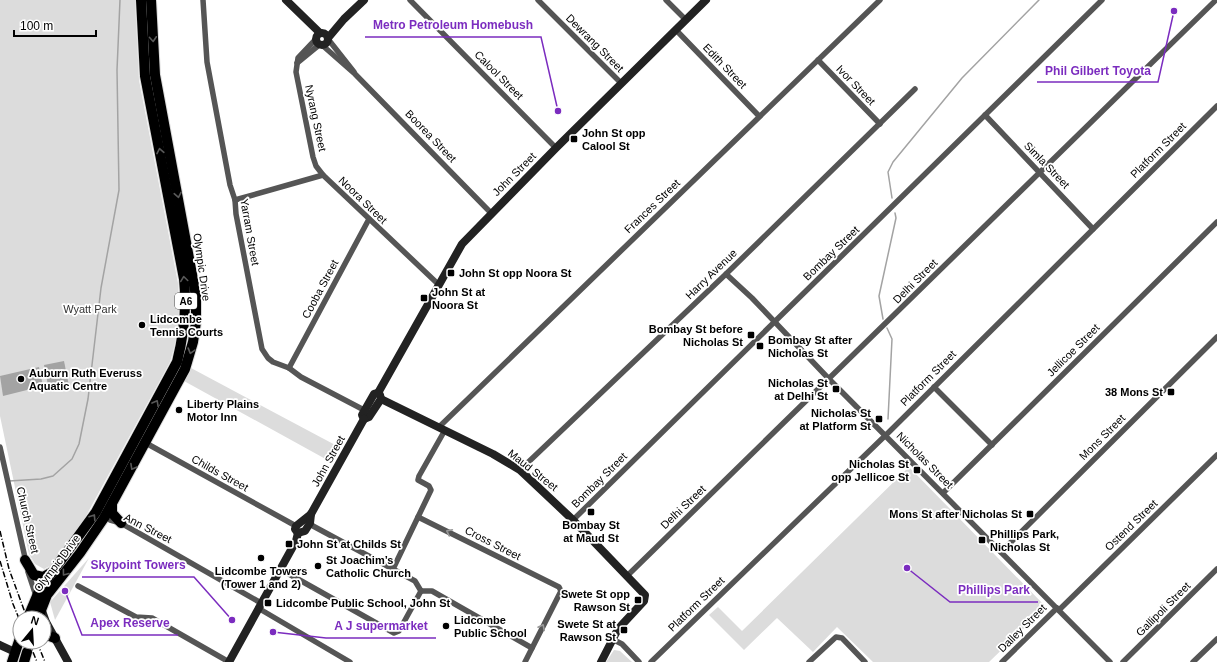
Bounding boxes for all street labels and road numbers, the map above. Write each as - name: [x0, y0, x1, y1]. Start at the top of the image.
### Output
- street label: Dewrang Street: [564, 12, 626, 74]
- street label: Edith Street: [701, 41, 749, 91]
- street label: Calool Street: [472, 48, 526, 102]
- street label: Ivor Street: [834, 63, 878, 107]
- street label: Nyrang Street: [303, 84, 329, 152]
- street label: Boorea Street: [403, 107, 459, 165]
- street label: Platform Street: [1128, 120, 1188, 180]
- street label: Simla Street: [1022, 139, 1072, 191]
- street label: John Street: [490, 150, 538, 198]
- street label: Noora Street: [336, 174, 390, 226]
- street label: Frances Street: [622, 177, 682, 235]
- street label: Yarram Street: [238, 198, 262, 266]
- street label: Bombay Street: [801, 223, 861, 283]
- street label: Olympic Drive: [191, 232, 213, 302]
- street label: Harry Avenue: [683, 247, 739, 301]
- street label: Delhi Street: [890, 256, 940, 306]
- street label: Cooba Street: [299, 258, 341, 320]
- road number: A6: [175, 293, 197, 309]
- street label: Jellicoe Street: [1044, 321, 1102, 379]
- street label: Platform Street: [898, 348, 958, 408]
- street label: Mons Street: [1077, 412, 1127, 462]
- street label: Nicholas Street: [894, 429, 956, 491]
- street label: John Street: [309, 433, 347, 489]
- street label: Maud Street: [506, 447, 560, 493]
- street label: Bombay Street: [569, 450, 629, 510]
- street label: Childs Street: [190, 452, 250, 494]
- street label: Delhi Street: [658, 483, 708, 531]
- street label: Church Street: [15, 486, 41, 554]
- street label: Ostend Street: [1102, 497, 1160, 553]
- street label: Ann Street: [122, 511, 174, 545]
- street label: Cross Street: [463, 524, 523, 562]
- street label: Olympic Drive: [32, 532, 82, 594]
- street label: Platform Street: [665, 574, 727, 634]
- street label: Gallipoli Street: [1133, 579, 1193, 639]
- street label: Dalley Street: [995, 601, 1049, 655]

